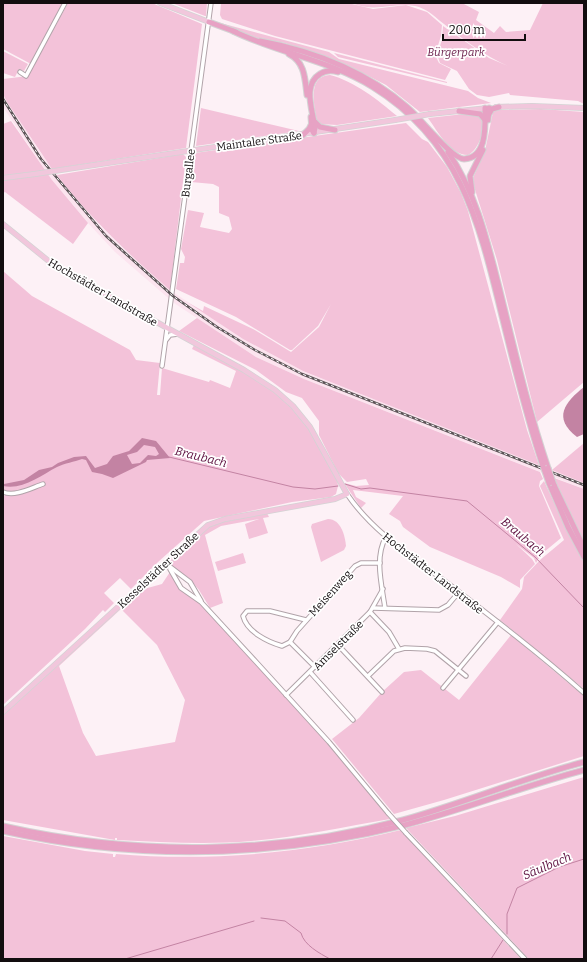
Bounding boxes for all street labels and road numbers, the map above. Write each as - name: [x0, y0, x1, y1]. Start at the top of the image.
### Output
- street label: Maintaler Straße: [216, 129, 303, 154]
- street label: Burgallee: [179, 148, 198, 198]
- street label: Hochstädter Landstraße: [46, 256, 160, 329]
- street label: Kesselstädter Straße: [115, 530, 201, 611]
- street label: Hochstädter Landstraße: [380, 530, 486, 617]
- street label: Meisenweg: [306, 568, 354, 619]
- street label: Amselstraße: [311, 618, 366, 673]

